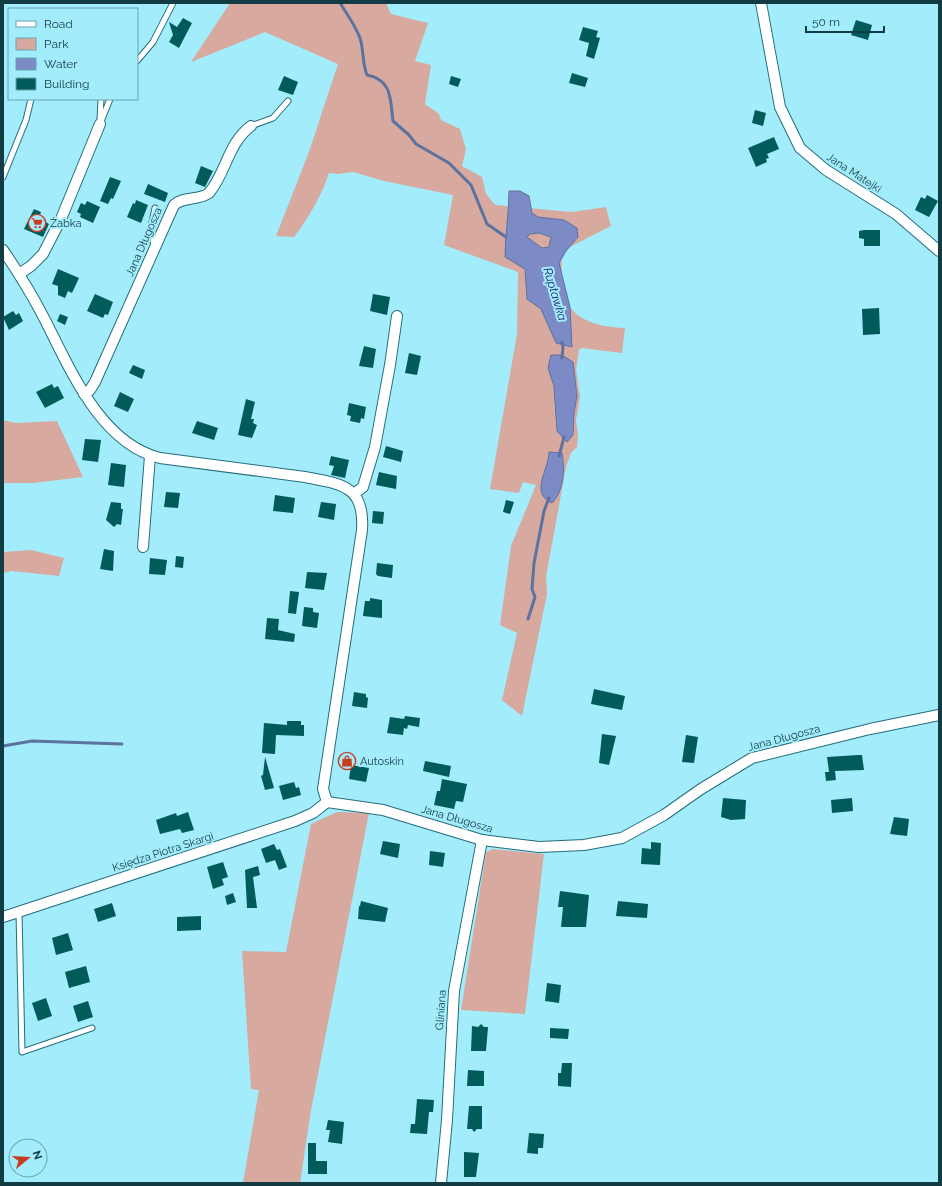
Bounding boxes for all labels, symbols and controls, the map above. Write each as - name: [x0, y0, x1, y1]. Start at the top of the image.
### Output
- legend: [8, 8, 138, 100]
- scale bar: [806, 8, 884, 34]
- text: 50 m: [812, 15, 840, 29]
- text: Road: [44, 17, 73, 31]
- text: Park: [44, 37, 69, 51]
- text: Water: [44, 57, 78, 71]
- text: Building: [44, 77, 90, 91]
- street label: Jana Matejki: [824, 150, 884, 196]
- street label: Jana Długosza: [123, 206, 165, 278]
- supermarket icon: Żabka: [27, 213, 47, 233]
- place label: Żabka: [50, 217, 82, 230]
- water label: Ruptawka: [540, 266, 570, 322]
- street label: Jana Długosza: [747, 722, 821, 754]
- shop icon: Autoskin: [337, 751, 357, 771]
- place label: Autoskin: [360, 755, 404, 768]
- street label: Jana Długosza: [420, 803, 494, 835]
- street label: Księdza Piotra Skargi: [111, 829, 215, 875]
- street label: Gliniana: [433, 989, 449, 1031]
- north arrow: [8, 1138, 48, 1178]
- text: N: [30, 1149, 45, 1161]

